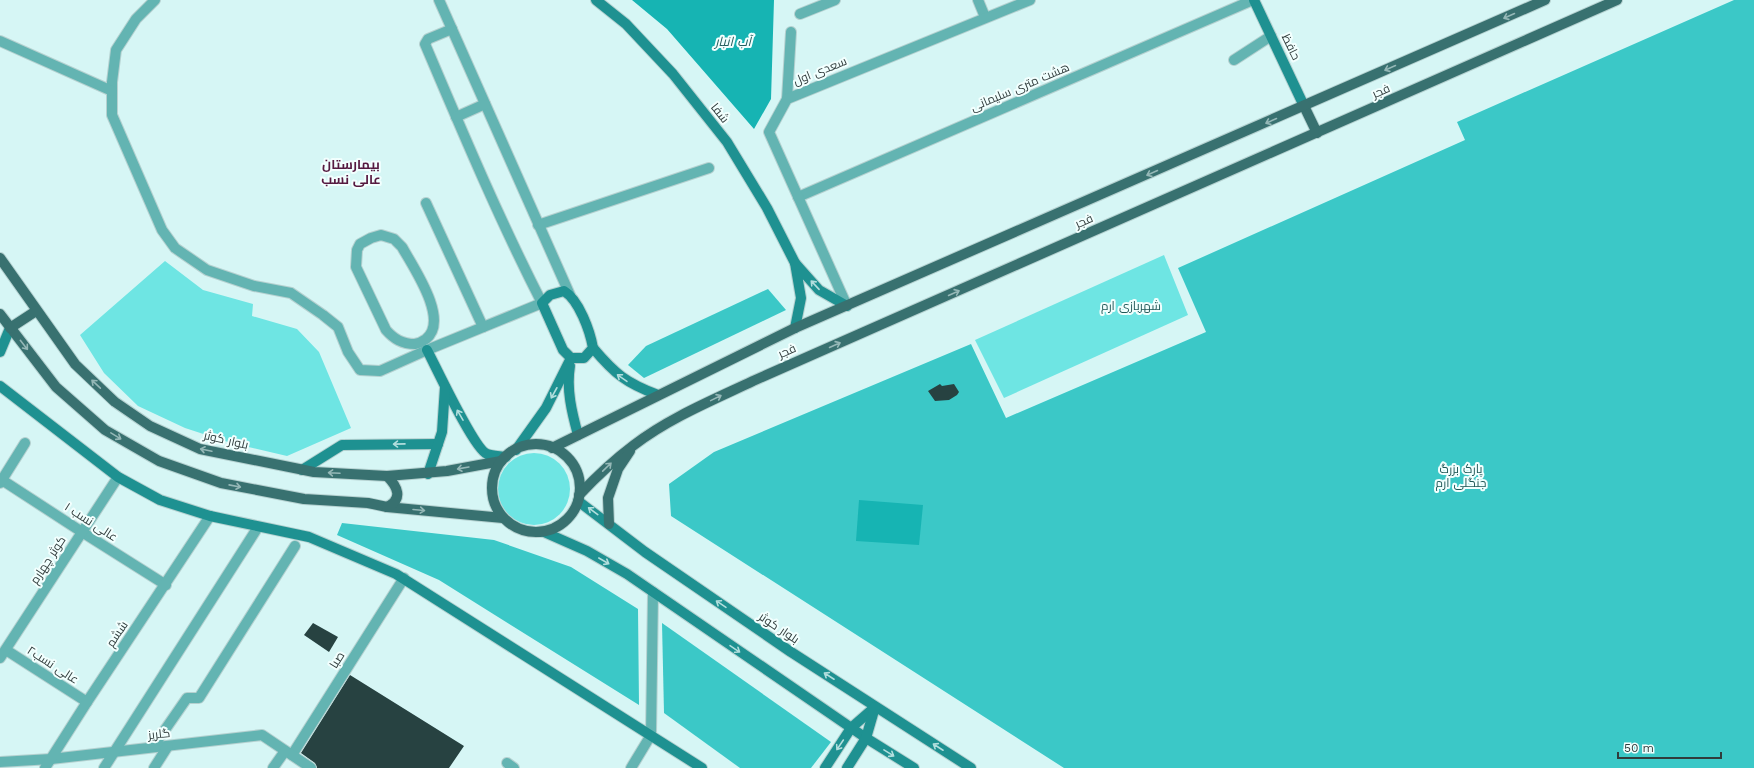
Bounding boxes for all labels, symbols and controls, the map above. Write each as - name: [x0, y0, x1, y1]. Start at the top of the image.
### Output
- one-way arrow: [1504, 13, 1516, 20]
- street label: حافظ: [1279, 32, 1303, 62]
- water label: آب انبار: [713, 34, 754, 49]
- street label: سعدی اول: [791, 54, 849, 88]
- street label: هشت متری سلیمانی: [968, 60, 1072, 114]
- one-way arrow: [1385, 65, 1397, 72]
- street label: فجر: [1369, 81, 1392, 101]
- street label: شفا: [708, 100, 732, 126]
- one-way arrow: [1266, 117, 1278, 125]
- district label: بیمارستان عالی نسب: [321, 157, 381, 187]
- one-way arrow: [1147, 169, 1159, 177]
- street label: فجر: [1072, 211, 1095, 231]
- one-way arrow: [810, 280, 820, 290]
- one-way arrow: [947, 288, 959, 296]
- park label: شهربازی ارم: [1101, 299, 1161, 314]
- one-way arrow: [19, 340, 28, 351]
- street label: فجر: [775, 341, 798, 361]
- one-way arrow: [828, 341, 840, 348]
- one-way arrow: [617, 374, 628, 382]
- one-way arrow: [91, 379, 101, 388]
- one-way arrow: [550, 387, 558, 399]
- one-way arrow: [710, 394, 722, 401]
- one-way arrow: [456, 409, 464, 421]
- street label: بلوار کوثر: [201, 428, 250, 452]
- one-way arrow: [110, 432, 122, 440]
- one-way arrow: [393, 440, 406, 448]
- one-way arrow: [200, 445, 213, 453]
- park label: پارک بزرگ جنگلی ارم: [1436, 462, 1486, 491]
- one-way arrow: [602, 463, 612, 472]
- one-way arrow: [457, 465, 470, 473]
- one-way arrow: [328, 470, 341, 477]
- one-way arrow: [228, 482, 241, 490]
- street label: عالی نسب ۱: [62, 500, 120, 544]
- one-way arrow: [412, 506, 425, 513]
- one-way arrow: [587, 507, 598, 515]
- street label: کوثر چهارم: [27, 533, 70, 588]
- one-way arrow: [598, 557, 610, 565]
- one-way arrow: [715, 600, 726, 608]
- street label: بلوار کوثر: [755, 609, 802, 647]
- street label: ششم: [103, 618, 132, 650]
- street label: عالی نسب۲: [25, 643, 81, 687]
- one-way arrow: [729, 645, 740, 653]
- street label: صبا: [327, 649, 347, 671]
- one-way arrow: [823, 672, 834, 680]
- street label: گلریز: [146, 726, 171, 742]
- scale bar: [1618, 734, 1721, 760]
- one-way arrow: [835, 740, 844, 751]
- text: 50 m: [1624, 741, 1654, 755]
- one-way arrow: [933, 743, 944, 751]
- one-way arrow: [884, 748, 895, 757]

